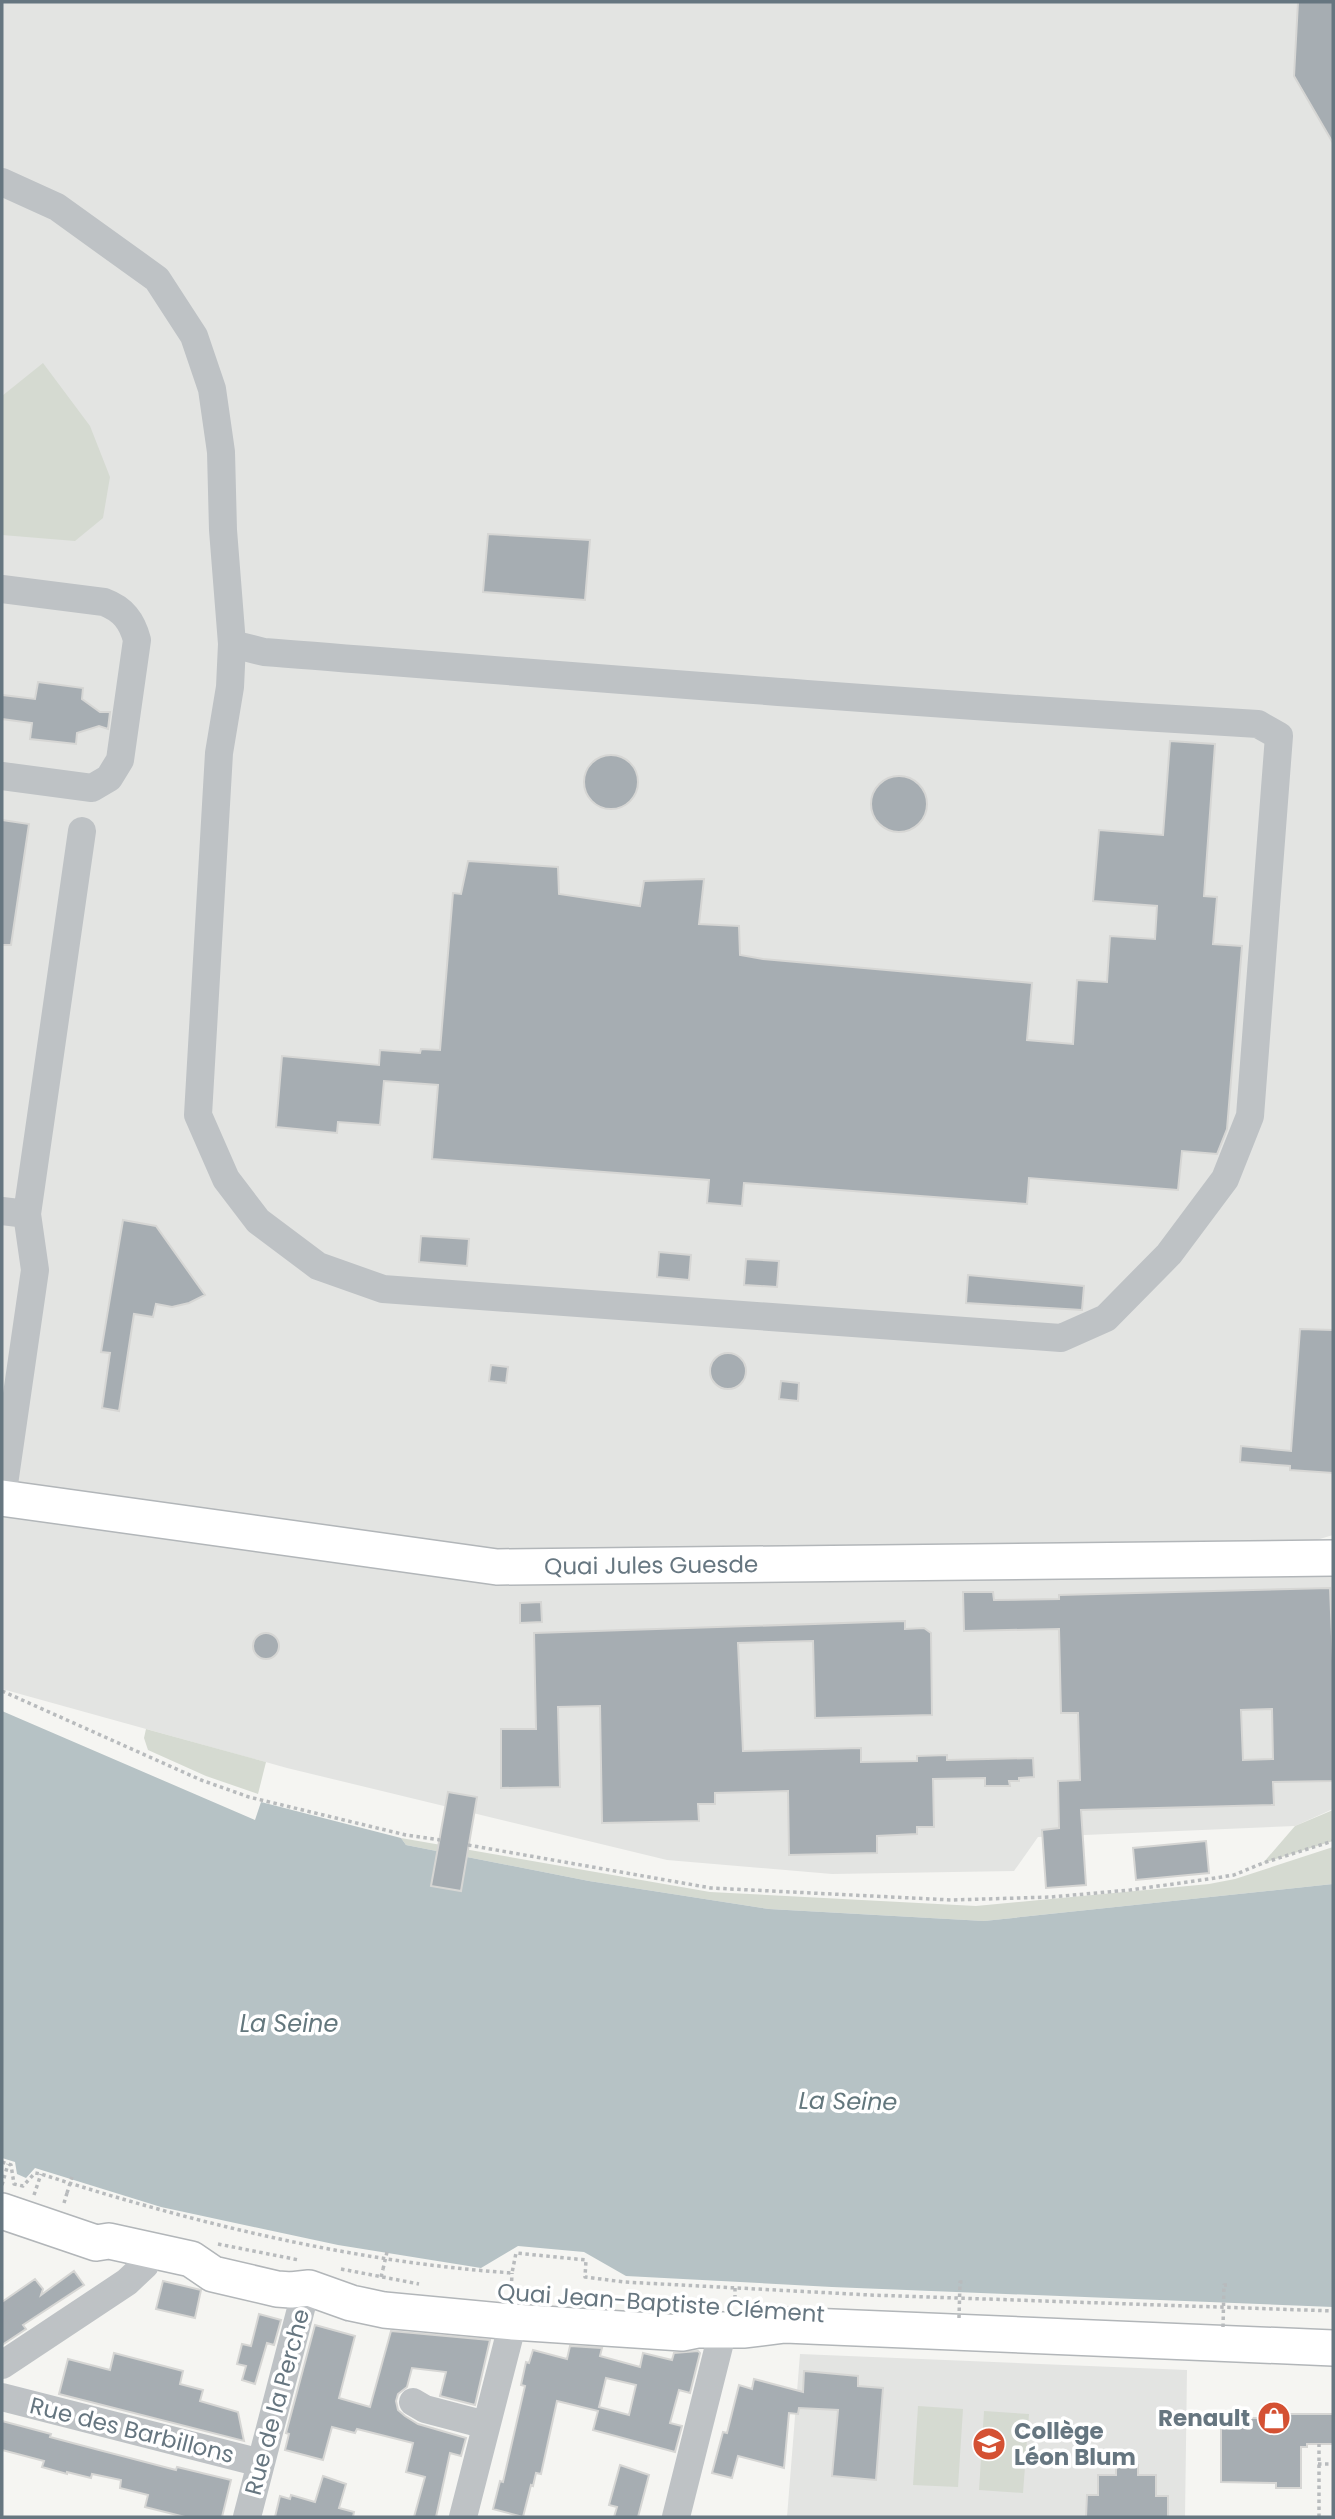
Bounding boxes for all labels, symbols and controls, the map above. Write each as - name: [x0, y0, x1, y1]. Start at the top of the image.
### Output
- street label: Quai Jules Guesde: [544, 1548, 758, 1582]
- water label: La Seine: [240, 2007, 338, 2040]
- water label: La Seine: [798, 2084, 898, 2118]
- street label: Quai Jean-Baptiste Clément: [496, 2276, 826, 2330]
- street label: Rue de la Perche: [237, 2305, 317, 2499]
- street label: Rue des Barbillons: [27, 2389, 237, 2471]
- shop icon: Renault: [1255, 2399, 1293, 2437]
- place label: Renault: [1158, 2402, 1250, 2434]
- place label: Collège Léon Blum: [1014, 2415, 1136, 2473]
- school or university icon: Collège Léon Blum: [970, 2425, 1008, 2463]

